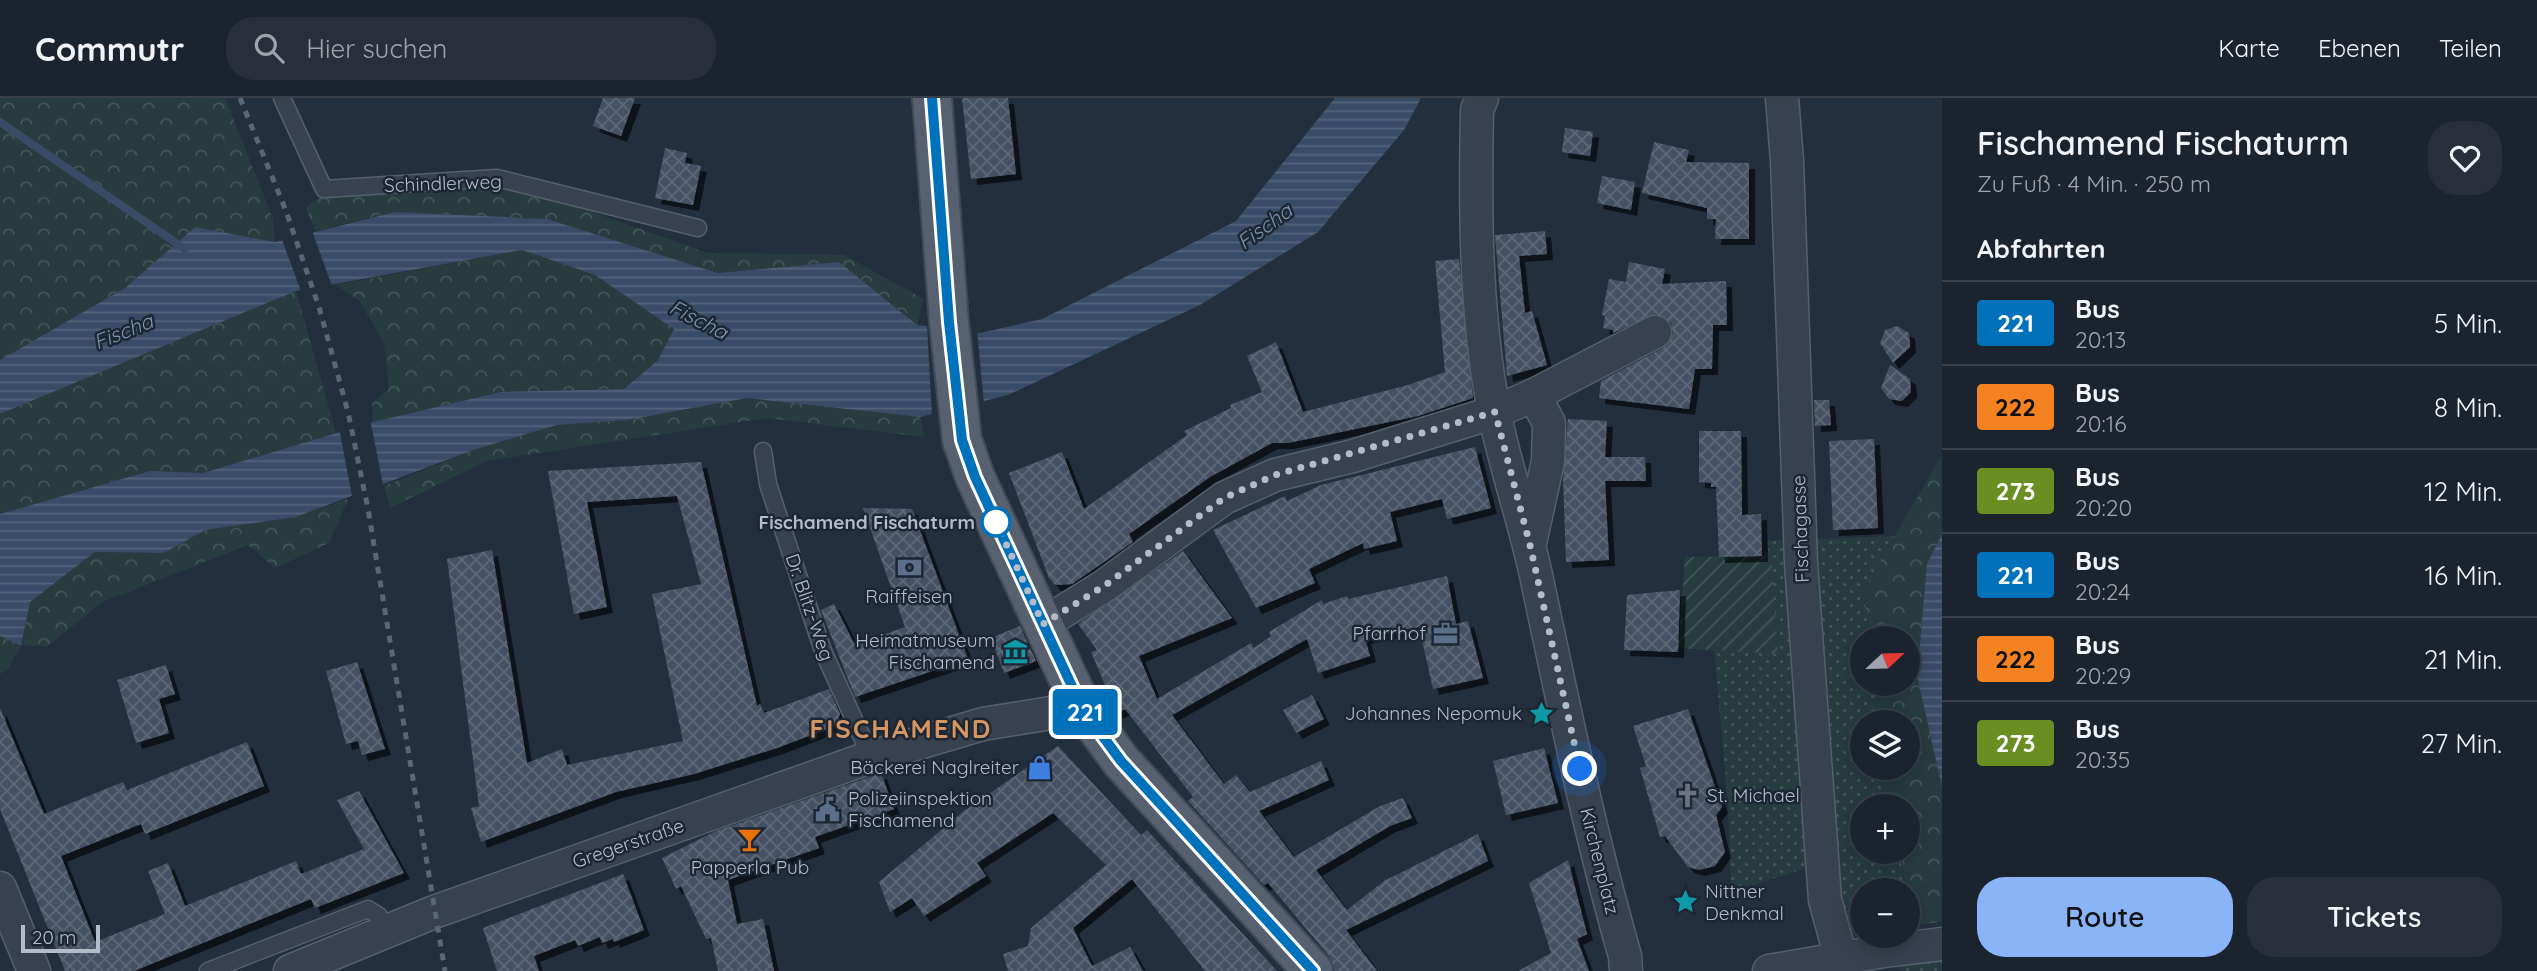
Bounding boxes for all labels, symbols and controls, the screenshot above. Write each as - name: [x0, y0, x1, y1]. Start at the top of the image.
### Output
- search box: [226, 17, 716, 80]
- text: Commutr: [35, 28, 184, 69]
- icon: search: [250, 29, 288, 67]
- text: Hier suchen: [306, 32, 447, 65]
- text: Karte: [2218, 33, 2280, 63]
- text: Ebenen: [2318, 33, 2401, 63]
- text: Teilen: [2439, 33, 2502, 63]
- button: heart: [2428, 121, 2502, 195]
- text: Fischamend Fischaturm: [1977, 122, 2349, 163]
- street label: Schindlerweg: [384, 169, 502, 197]
- text: Zu Fuß · 4 Min. · 250 m: [1977, 169, 2211, 198]
- water label: Fischa: [1231, 197, 1298, 255]
- text: Abfahrten: [1977, 232, 2106, 265]
- text: Bus: [2075, 292, 2120, 325]
- water label: Fischa: [666, 293, 734, 345]
- water label: Fischa: [89, 307, 158, 355]
- text: 5 Min.: [2434, 307, 2502, 340]
- text: 221: [1997, 308, 2034, 338]
- text: 20:13: [2075, 325, 2126, 354]
- text: Bus: [2075, 376, 2120, 409]
- text: 8 Min.: [2434, 391, 2502, 424]
- text: 222: [1995, 392, 2036, 422]
- text: 20:16: [2075, 409, 2127, 438]
- text: Bus: [2075, 460, 2120, 493]
- street label: Fischagasse: [1786, 475, 1814, 583]
- text: 12 Min.: [2424, 475, 2502, 508]
- text: 273: [1996, 476, 2035, 506]
- text: 20:20: [2075, 493, 2132, 522]
- marker: Fischamend Fischaturm: [981, 507, 1011, 537]
- place label: Fischamend Fischaturm: [758, 510, 975, 534]
- text: Bus: [2075, 544, 2120, 577]
- street label: Dr. Blitz-Weg: [780, 550, 840, 664]
- bank icon: Raiffeisen: [895, 554, 923, 582]
- text: 16 Min.: [2424, 559, 2502, 592]
- text: 221: [1997, 560, 2034, 590]
- text: 20:24: [2075, 577, 2130, 606]
- place label: Raiffeisen: [865, 584, 953, 608]
- office icon: Pfarrhof: [1432, 619, 1460, 647]
- place label: Pfarrhof: [1352, 621, 1426, 645]
- north arrow: [1850, 626, 1920, 696]
- map controls: [1850, 626, 1920, 948]
- place label: Heimatmuseum Fischamend: [855, 628, 995, 674]
- text: Bus: [2075, 628, 2120, 661]
- museum icon: Heimatmuseum Fischamend: [1001, 637, 1029, 665]
- text: 21 Min.: [2424, 643, 2502, 676]
- text: 222: [1995, 644, 2036, 674]
- text: 20:29: [2075, 661, 2131, 690]
- line badge: 221: [1045, 689, 1125, 735]
- text: 221: [1067, 697, 1103, 727]
- place icon: Johannes Nepomuk: [1528, 699, 1556, 727]
- place label: Johannes Nepomuk: [1345, 701, 1522, 725]
- button: layers: [1850, 710, 1920, 780]
- district label: FISCHAMEND: [810, 712, 992, 745]
- text: Bus: [2075, 712, 2120, 745]
- text: 27 Min.: [2421, 727, 2502, 760]
- text: 273: [1996, 728, 2035, 758]
- text: 20:35: [2075, 745, 2130, 774]
- your location: [1562, 751, 1597, 786]
- shop icon: Bäckerei Naglreiter: [1025, 753, 1053, 781]
- place label: Bäckerei Naglreiter: [850, 755, 1020, 779]
- church icon: St. Michael: [1673, 781, 1701, 809]
- place label: St. Michael: [1707, 783, 1800, 807]
- place label: Polizeiinspektion Fischamend: [848, 786, 992, 832]
- button: +: [1850, 794, 1920, 864]
- public building icon: Polizeiinspektion Fischamend: [814, 795, 842, 823]
- street label: Kirchenplatz: [1575, 805, 1625, 917]
- street label: Gregerstraße: [569, 813, 687, 873]
- bar icon: Papperla Pub: [736, 825, 764, 853]
- place label: Papperla Pub: [691, 855, 809, 879]
- button: Route: [1977, 877, 2233, 957]
- button: Tickets: [2247, 877, 2502, 957]
- button: −: [1850, 878, 1920, 948]
- place label: Nittner Denkmal: [1705, 879, 1784, 925]
- place icon: Nittner Denkmal: [1671, 888, 1699, 916]
- scale bar: [21, 922, 100, 954]
- text: 20 m: [32, 925, 76, 949]

